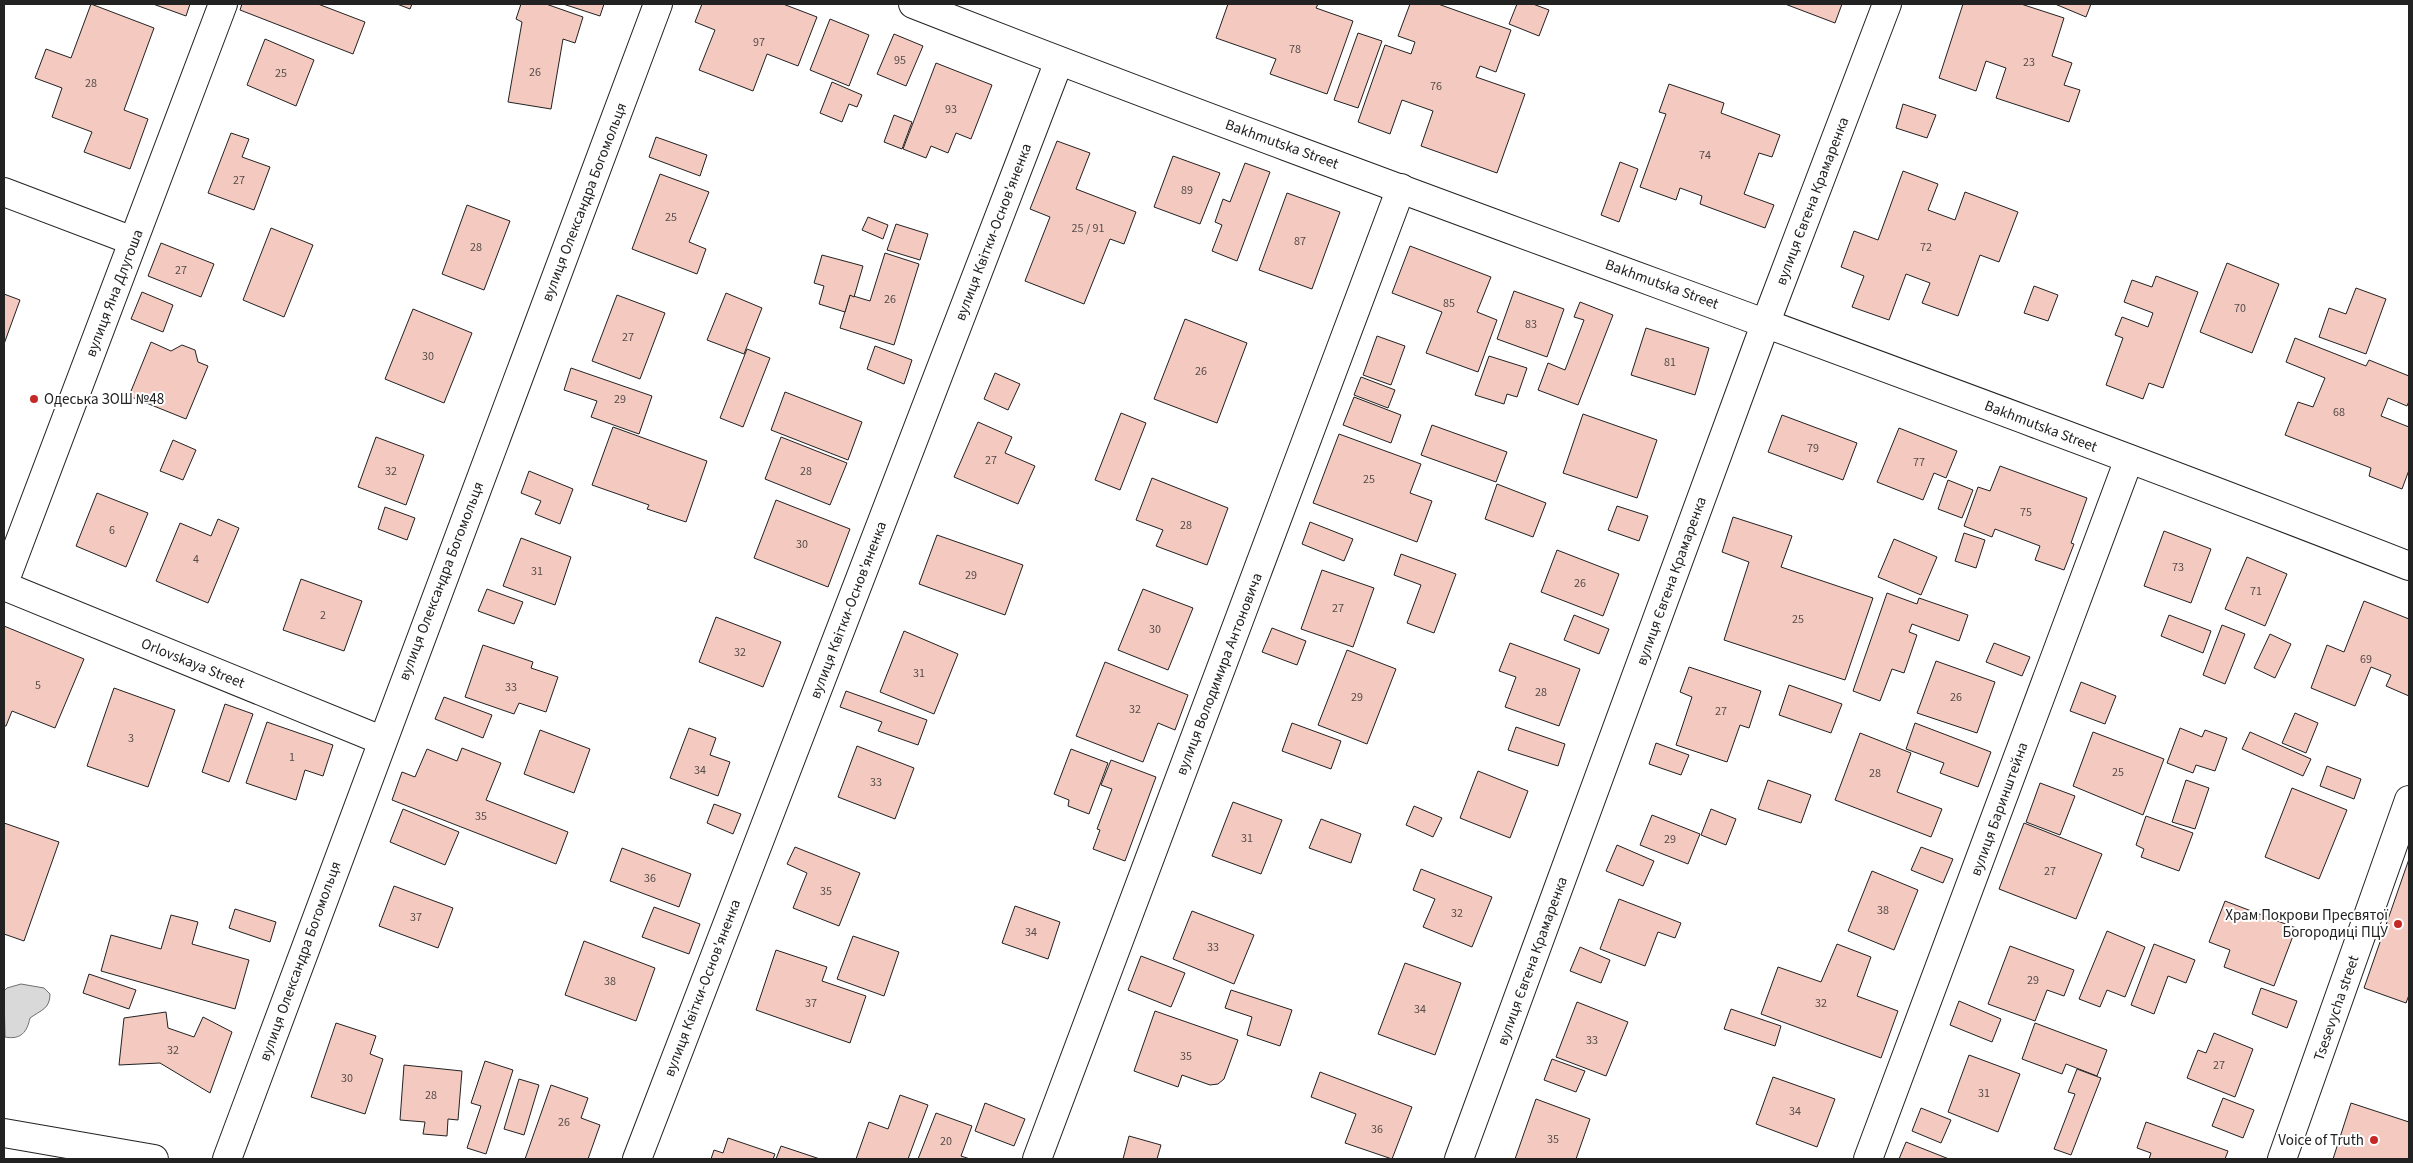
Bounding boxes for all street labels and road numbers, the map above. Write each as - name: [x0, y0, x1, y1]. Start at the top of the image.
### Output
- street label: вулиця Олександра Богомольця: [537, 100, 632, 305]
- street label: Bakhmutska Street: [1222, 114, 1341, 175]
- street label: вулиця Євгена Крамаренка: [1771, 114, 1854, 288]
- street label: вулиця Квітки-Основ'яненка: [950, 140, 1037, 324]
- street label: вулиця Яна Длугоша: [80, 226, 149, 360]
- street label: Bakhmutska Street: [1602, 254, 1721, 315]
- street label: Bakhmutska Street: [1981, 395, 2100, 458]
- street label: вулиця Олександра Богомольця: [394, 479, 489, 684]
- street label: вулиця Євгена Крамаренка: [1631, 494, 1712, 669]
- street label: вулиця Квітки-Основ'яненка: [805, 518, 892, 702]
- street label: вулиця Володимира Антоновича: [1171, 570, 1268, 779]
- street label: Orlovskaya Street: [138, 633, 248, 694]
- street label: вулиця Баринштейна: [1965, 739, 2034, 879]
- street label: вулиця Олександра Богомольця: [254, 858, 346, 1064]
- street label: вулиця Євгена Крамаренка: [1492, 874, 1573, 1049]
- street label: вулиця Квітки-Основ'яненка: [659, 896, 746, 1080]
- street label: Tsesevycha street: [2309, 953, 2364, 1064]

